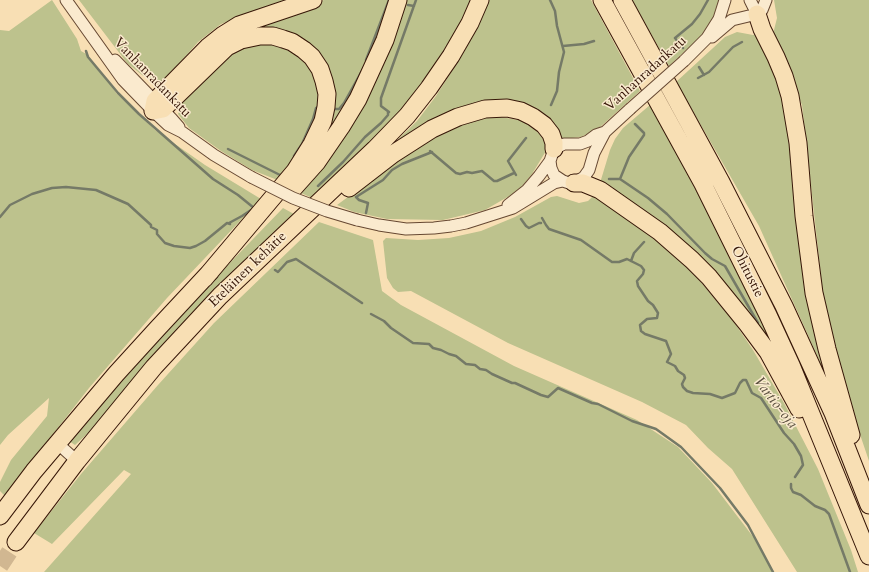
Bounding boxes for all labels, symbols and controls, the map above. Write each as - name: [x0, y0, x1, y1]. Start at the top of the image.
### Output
- street label: Vanhanradankatu: [602, 33, 690, 115]
- street label: Vanhanradankatu: [110, 35, 194, 121]
- street label: Eteläinen kehätie: [206, 229, 290, 311]
- street label: Ohitustie: [727, 244, 767, 300]
- water label: Vartio-oja: [749, 374, 801, 432]

